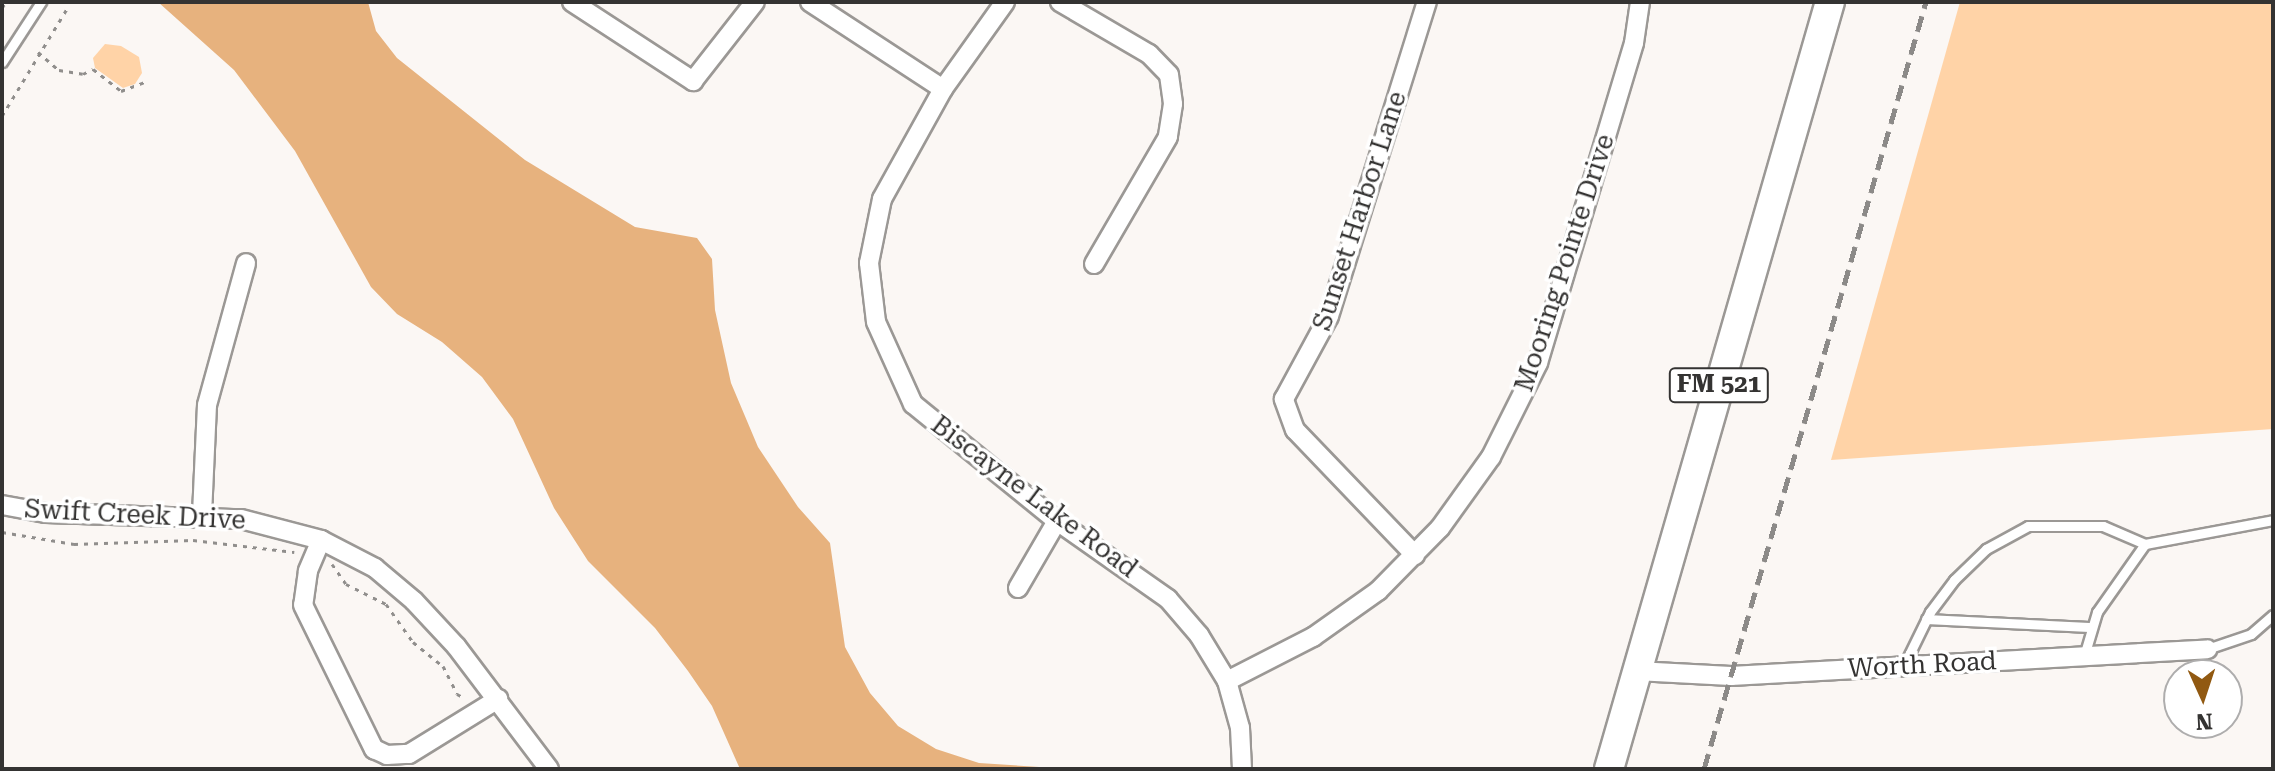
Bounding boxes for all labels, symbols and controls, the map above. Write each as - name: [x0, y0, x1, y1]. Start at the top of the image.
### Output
- street label: Sunset Harbor Lane: [1307, 87, 1413, 335]
- street label: Mooring Pointe Drive: [1509, 130, 1621, 396]
- road number: FM 521: [1667, 365, 1771, 405]
- street label: Biscayne Lake Road: [925, 409, 1143, 585]
- street label: Swift Creek Drive: [24, 494, 246, 536]
- street label: Worth Road: [1847, 646, 1997, 684]
- north arrow: [2163, 659, 2243, 739]
- text: N: [2195, 709, 2213, 734]

